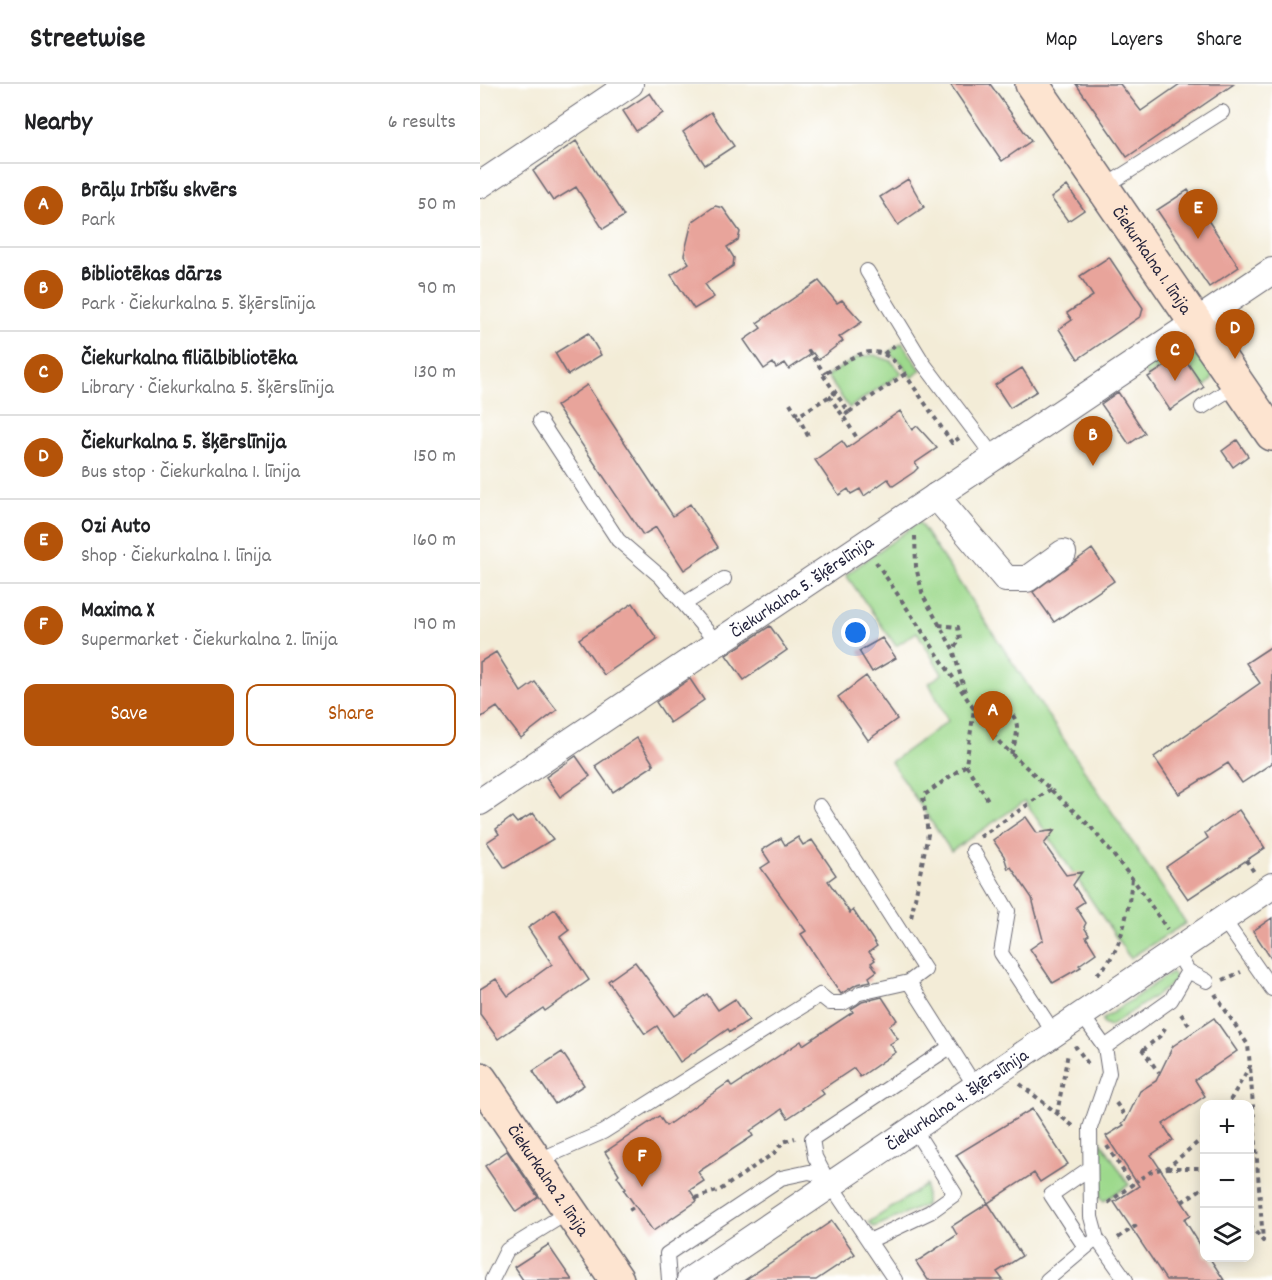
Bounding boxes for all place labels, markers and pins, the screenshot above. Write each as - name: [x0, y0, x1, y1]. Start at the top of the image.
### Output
- pin: E: [1178, 190, 1218, 239]
- pin: D: [1216, 310, 1254, 359]
- pin: C: [1156, 332, 1194, 381]
- pin: B: [1074, 416, 1112, 466]
- pin: A: [974, 692, 1012, 741]
- pin: F: [622, 1138, 662, 1187]

